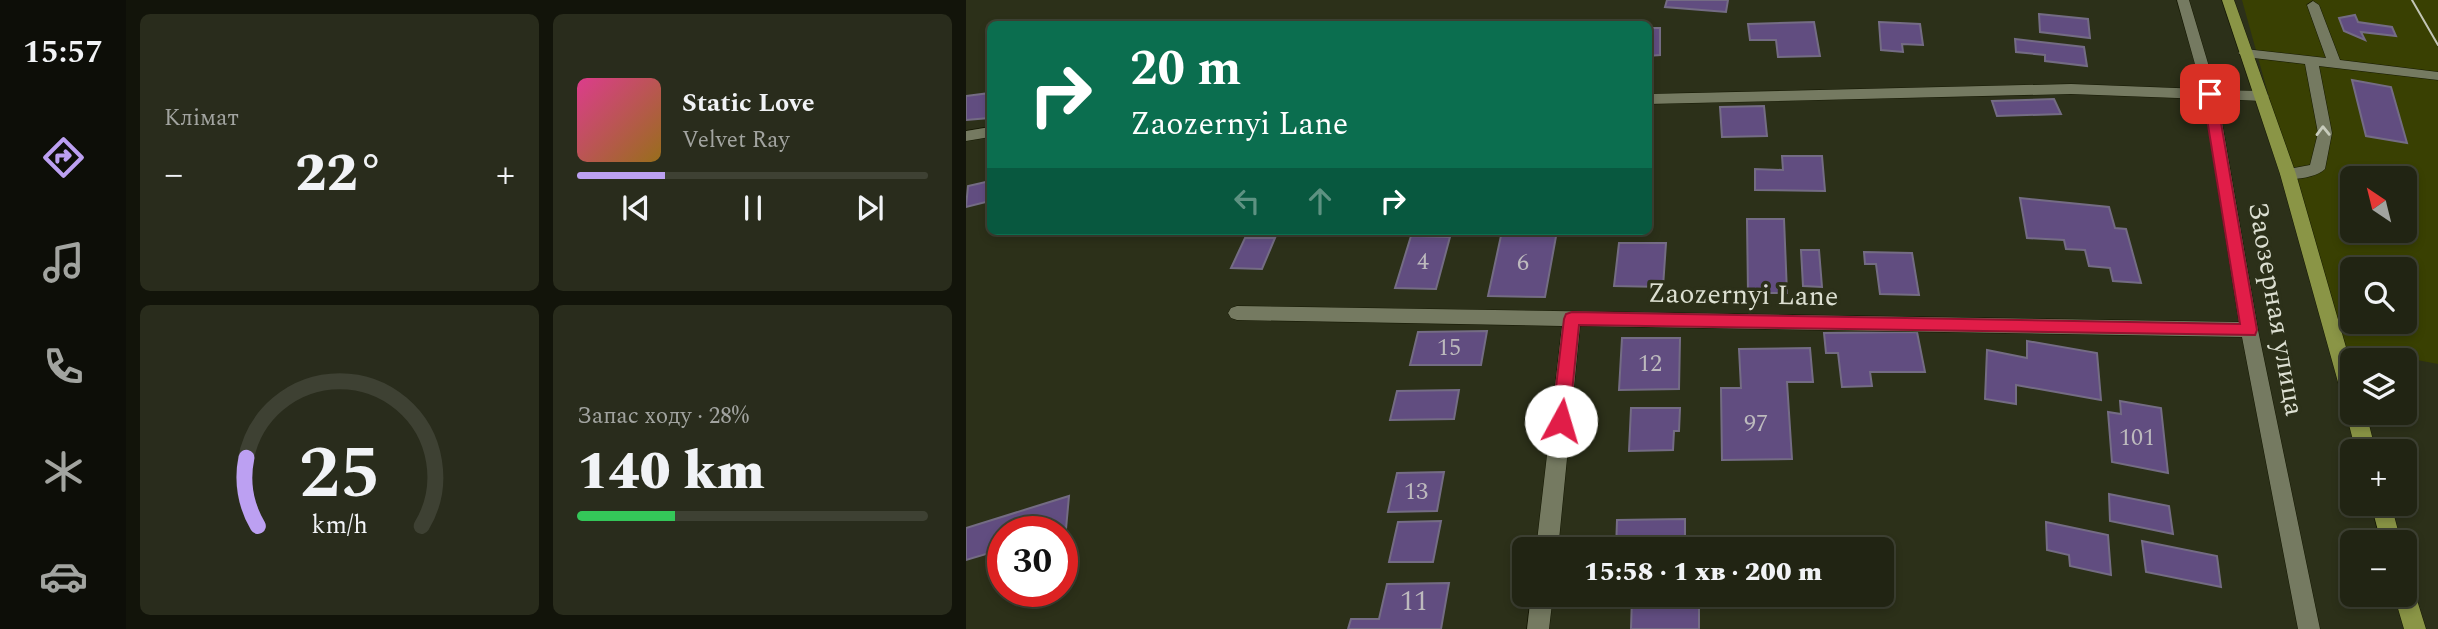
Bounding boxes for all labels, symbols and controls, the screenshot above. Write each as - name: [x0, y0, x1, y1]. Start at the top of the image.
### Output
- text: 15:57: [23, 28, 103, 77]
- text: 20 m: [1130, 32, 1241, 107]
- icon: right: [1015, 49, 1106, 140]
- pin: [2180, 64, 2240, 124]
- icon: arrive: [2191, 75, 2229, 113]
- text: Static Love: [682, 83, 815, 123]
- text: Zaozernyi Lane: [1130, 100, 1348, 149]
- text: Клімат: [164, 101, 239, 136]
- text: Velvet Ray: [682, 123, 789, 158]
- one-way arrow: [2315, 125, 2331, 136]
- icon: directions: [39, 133, 88, 182]
- text: 22°: [295, 135, 384, 214]
- text: −: [164, 146, 183, 204]
- text: +: [496, 146, 515, 204]
- north arrow: [2340, 166, 2417, 243]
- map controls: [2340, 166, 2417, 607]
- icon: left: [1228, 182, 1266, 220]
- icon: ahead: [1301, 182, 1339, 220]
- icon: right: [1374, 182, 1412, 220]
- icon: previous: [617, 189, 655, 227]
- icon: pause: [734, 189, 772, 227]
- icon: next: [851, 189, 889, 227]
- street label: Заозерная улица: [2236, 199, 2316, 420]
- icon: music: [39, 238, 88, 287]
- house number: 4: [1417, 244, 1429, 280]
- house number: 6: [1517, 245, 1529, 281]
- button: search: [2340, 257, 2417, 334]
- street label: Zaozernyi Lane: [1647, 272, 1839, 318]
- house number: 15: [1437, 330, 1461, 366]
- icon: phone: [39, 342, 88, 391]
- house number: 12: [1638, 346, 1662, 382]
- button: layers: [2340, 348, 2417, 425]
- position arrow: [1524, 384, 1598, 458]
- text: Запас ходу · 28%: [577, 399, 749, 434]
- house number: 97: [1744, 406, 1768, 442]
- text: 25: [299, 419, 380, 530]
- house number: 101: [2119, 420, 2155, 456]
- text: 140 km: [577, 433, 765, 512]
- button: +: [2340, 439, 2417, 516]
- icon: climate: [39, 447, 88, 496]
- house number: 13: [1404, 474, 1428, 510]
- text: km/h: [311, 507, 368, 545]
- speed limit sign: 30: [987, 516, 1078, 607]
- button: −: [2340, 530, 2417, 607]
- icon: car: [39, 552, 88, 601]
- text: 15:58 · 1 хв · 200 m: [1584, 552, 1822, 592]
- house number: 11: [1400, 580, 1428, 623]

